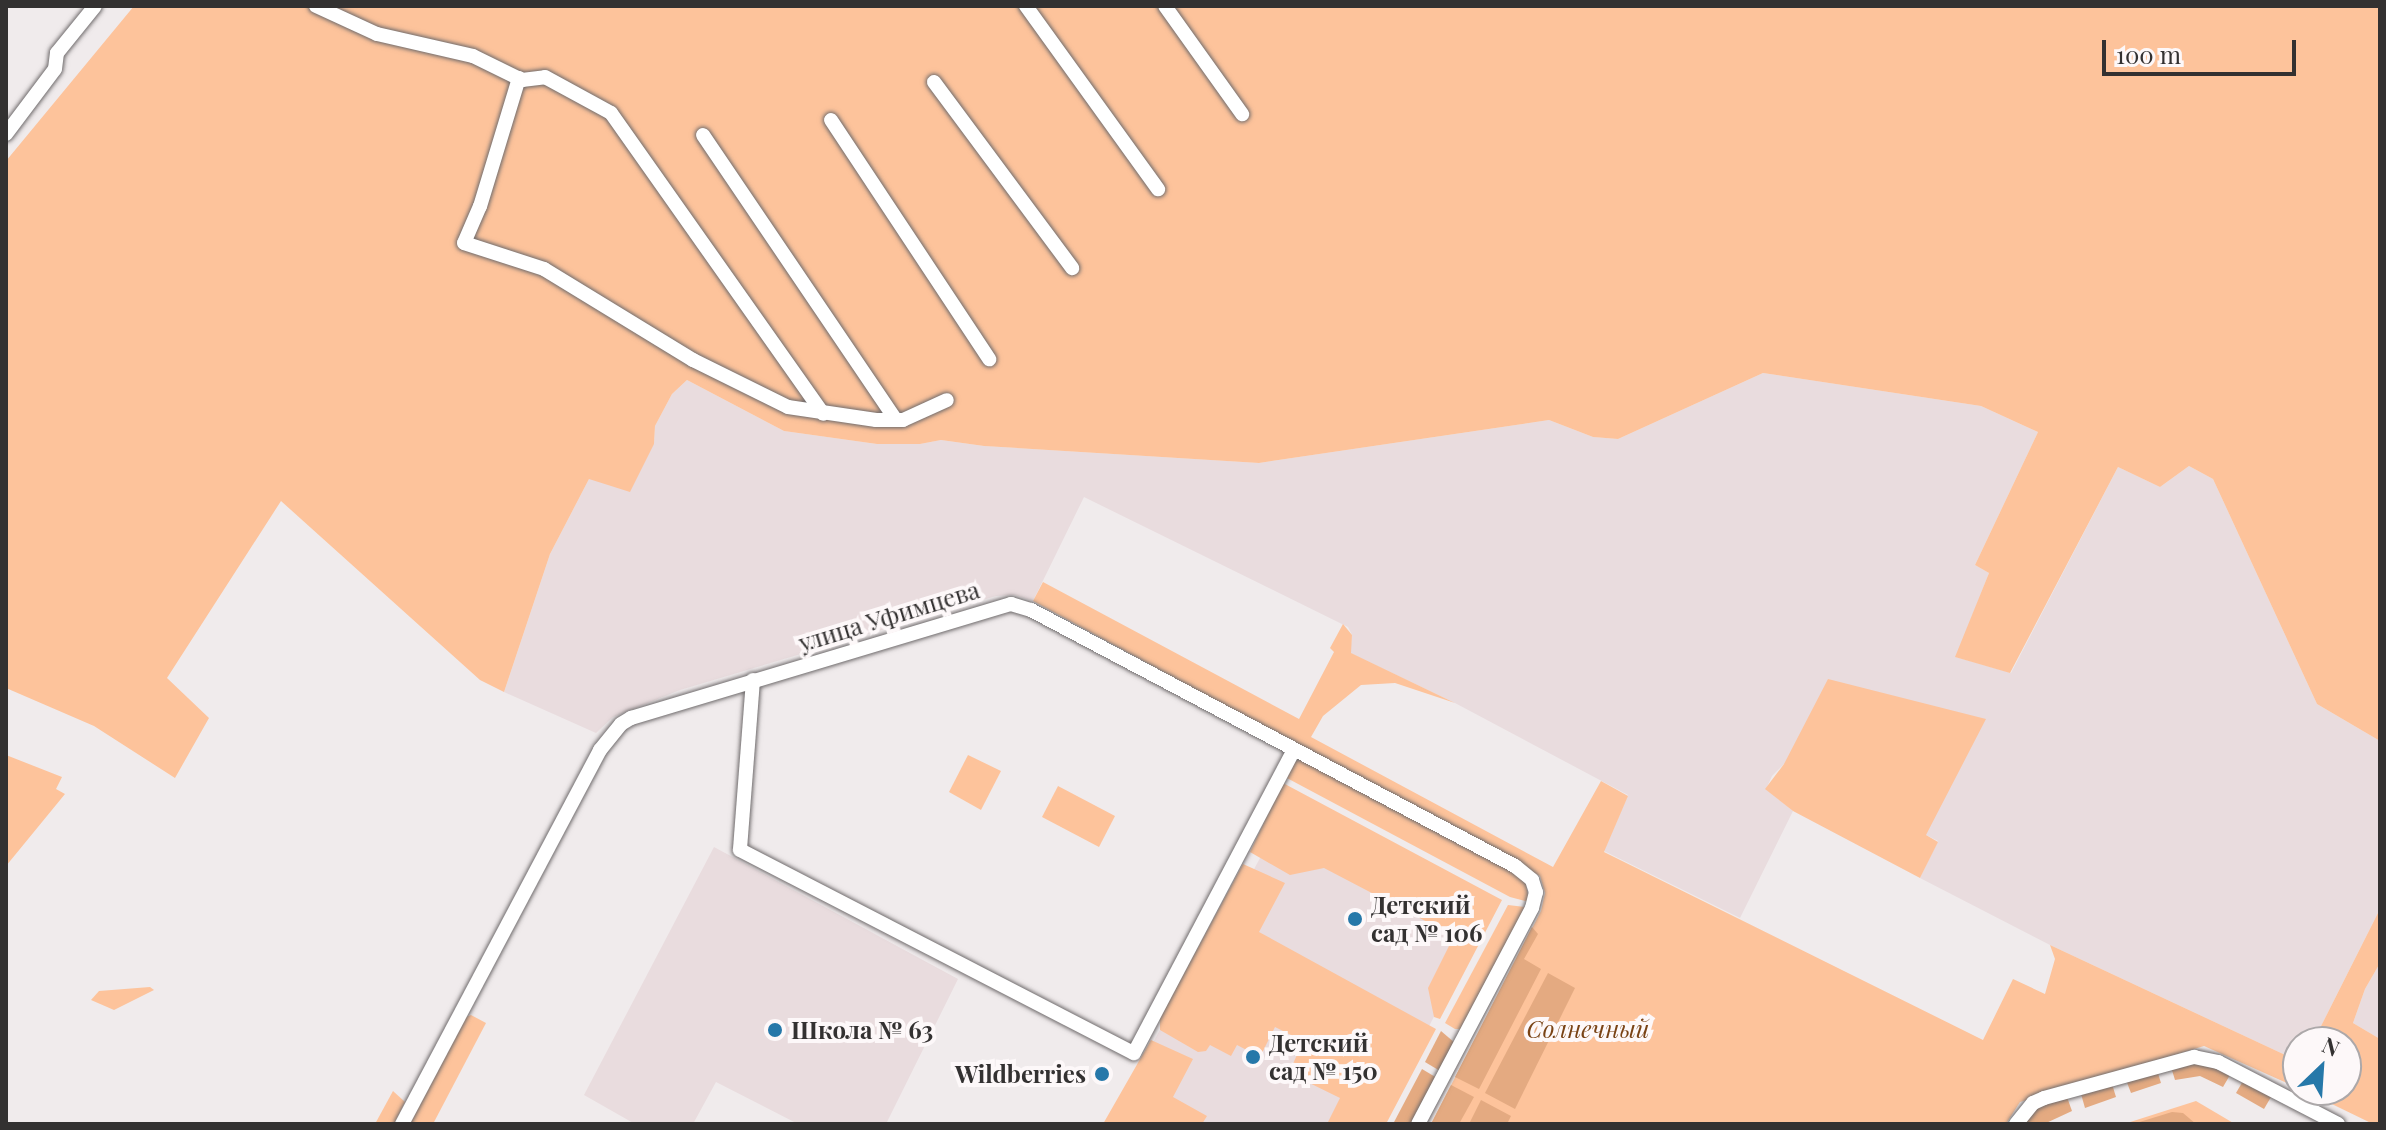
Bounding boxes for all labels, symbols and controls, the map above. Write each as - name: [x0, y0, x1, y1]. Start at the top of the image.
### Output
- scale bar: [2106, 24, 2300, 74]
- text: 100 m: [2116, 38, 2181, 70]
- street label: улица Уфимцева: [795, 575, 983, 657]
- place label: Детский сад № 106: [1371, 891, 1482, 947]
- marker: Детский сад № 106: [1346, 910, 1364, 928]
- park label: Солнечный: [1527, 1015, 1649, 1043]
- place label: Школа № 63: [791, 1016, 933, 1044]
- marker: Школа № 63: [766, 1021, 784, 1039]
- north arrow: [2282, 1026, 2362, 1106]
- place label: Детский сад № 150: [1269, 1029, 1378, 1085]
- text: N: [2318, 1029, 2345, 1063]
- marker: Детский сад № 150: [1244, 1048, 1262, 1066]
- place label: Wildberries: [955, 1060, 1086, 1088]
- marker: Wildberries: [1093, 1065, 1111, 1083]

